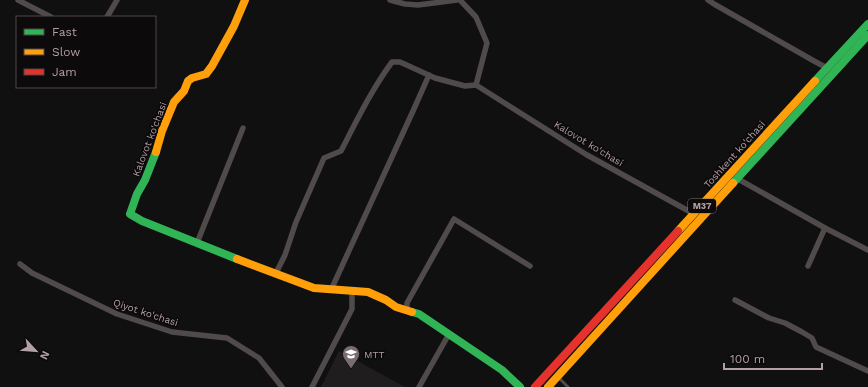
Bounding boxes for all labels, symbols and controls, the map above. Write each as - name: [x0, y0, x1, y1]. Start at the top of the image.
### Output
- legend: [16, 16, 156, 88]
- text: Fast: [52, 25, 77, 39]
- text: Slow: [52, 45, 80, 59]
- text: Jam: [52, 65, 77, 79]
- street label: Kalovot ko'chasi: [130, 100, 169, 178]
- street label: Kalovot ko'chasi: [552, 118, 625, 168]
- street label: Toshkent ko'chasi: [701, 119, 767, 190]
- road number: M37: [688, 199, 716, 213]
- street label: Qiyot ko'chasi: [112, 297, 180, 328]
- north arrow: [16, 331, 56, 371]
- school or university icon: MTT: [341, 344, 361, 369]
- scale bar: [724, 345, 822, 371]
- text: N: [37, 349, 52, 362]
- place label: MTT: [364, 349, 385, 360]
- text: 100 m: [730, 352, 765, 366]

